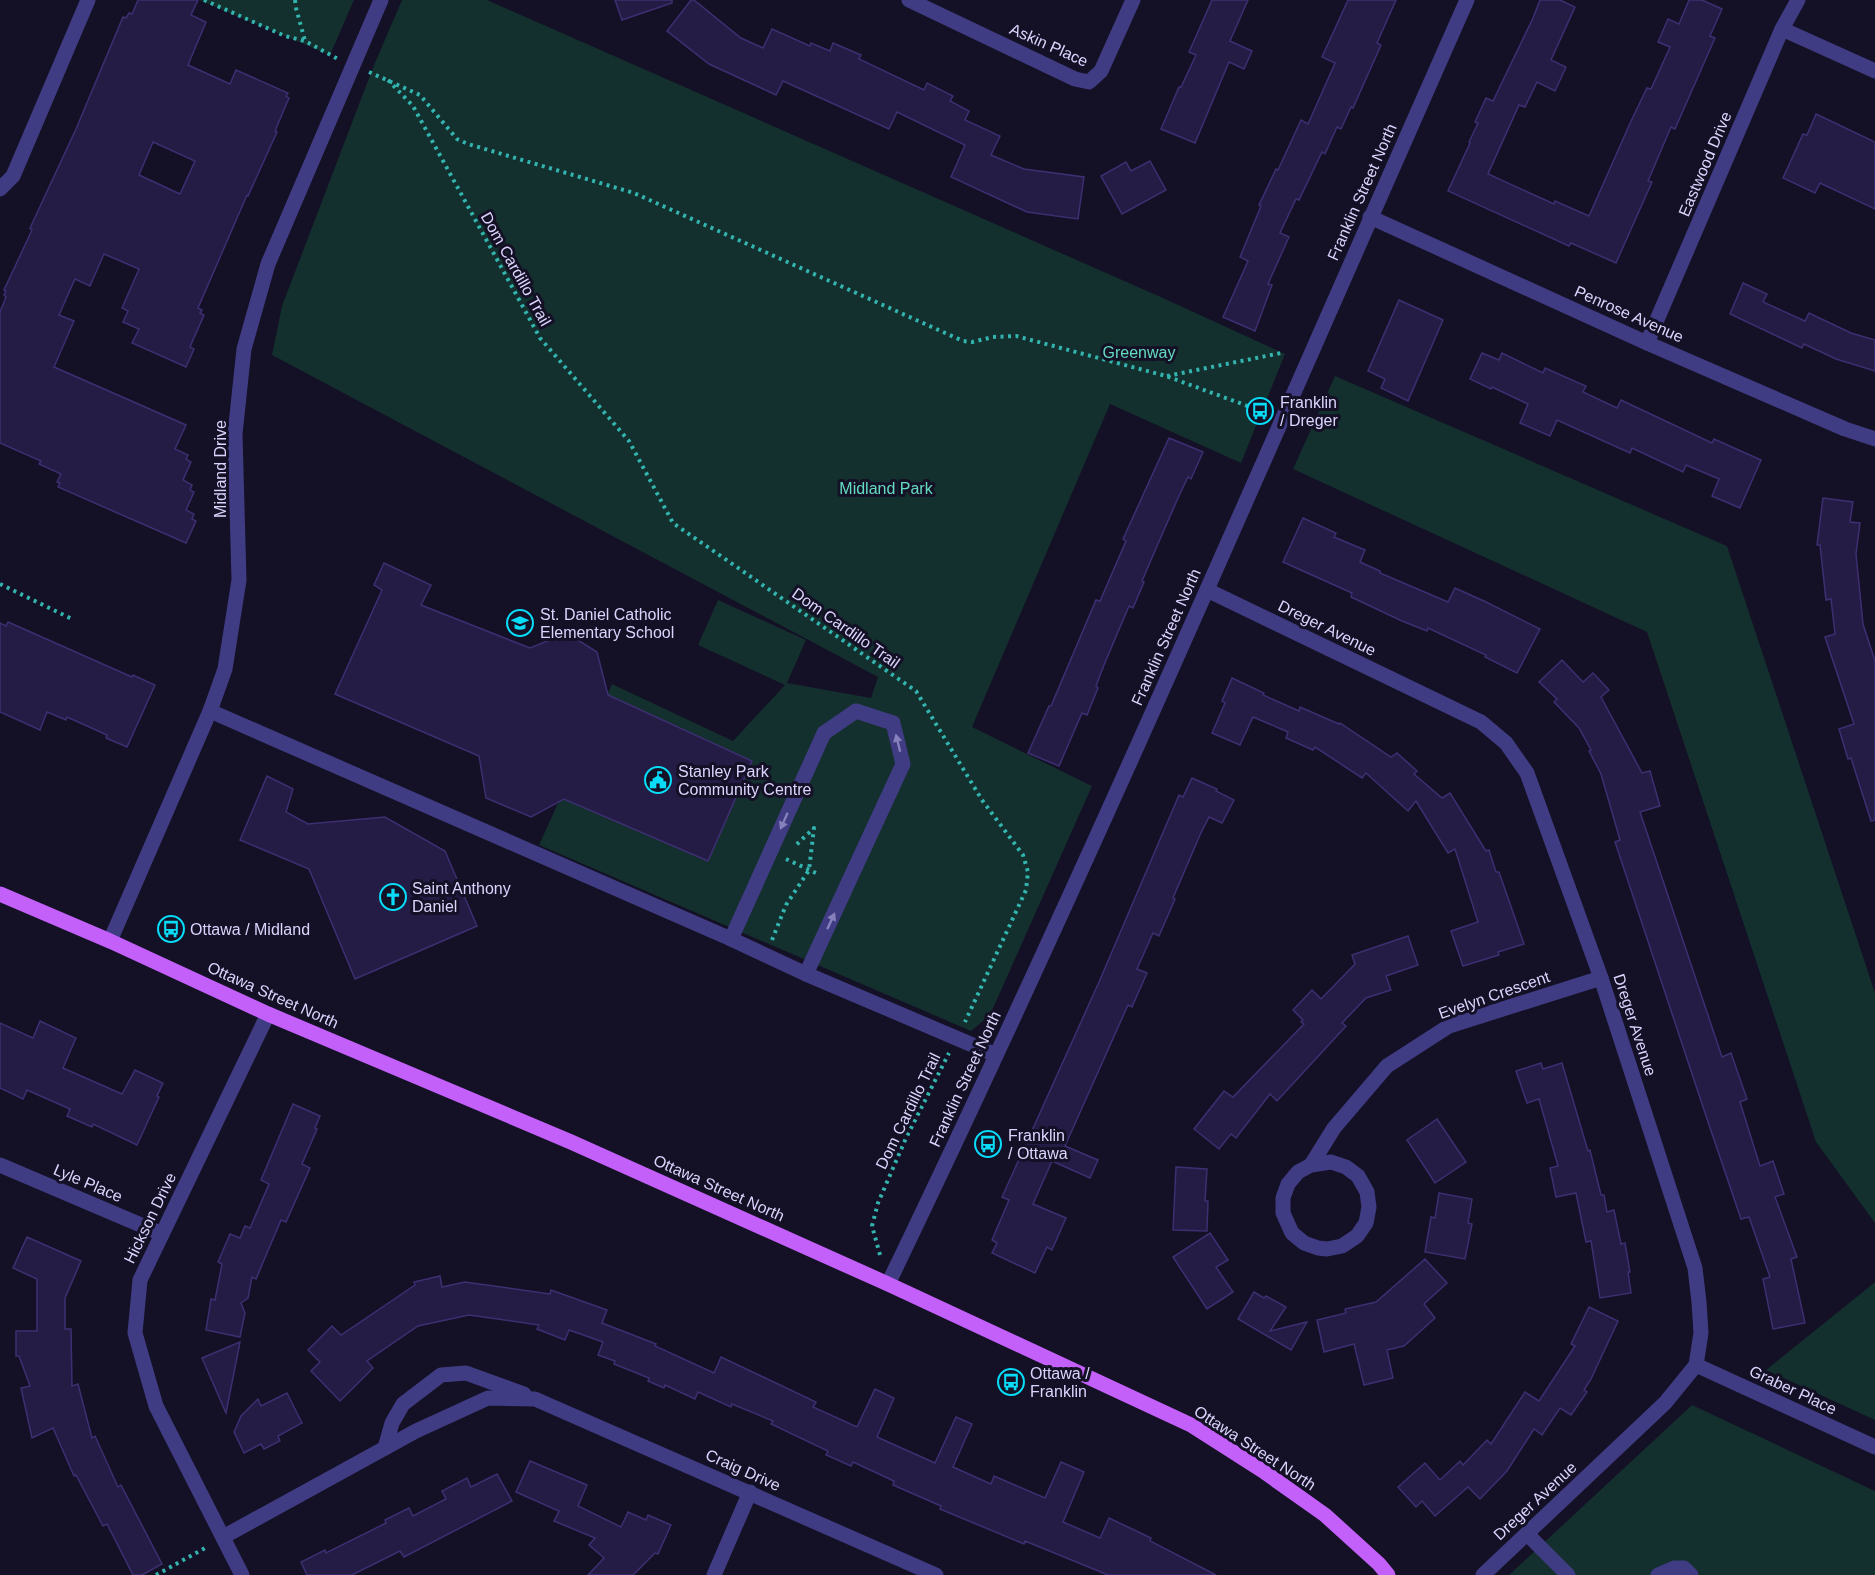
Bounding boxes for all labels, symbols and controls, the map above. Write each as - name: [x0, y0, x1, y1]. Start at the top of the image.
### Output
- street label: Askin Place: [1007, 20, 1091, 70]
- street label: Eastwood Drive: [1675, 109, 1735, 219]
- street label: Franklin Street North: [1324, 121, 1400, 263]
- street label: Dom Cardillo Trail: [478, 209, 554, 329]
- street label: Penrose Avenue: [1572, 282, 1686, 346]
- park label: Greenway: [1103, 344, 1175, 361]
- place label: Franklin / Dreger: [1280, 394, 1338, 429]
- bus stop icon: Franklin / Dreger: [1245, 396, 1275, 426]
- street label: Midland Drive: [212, 420, 229, 518]
- park label: Midland Park: [839, 480, 934, 497]
- street label: Franklin Street North: [1128, 566, 1204, 708]
- street label: Dom Cardillo Trail: [789, 585, 903, 671]
- street label: Dreger Avenue: [1275, 597, 1379, 659]
- place label: St. Daniel Catholic Elementary School: [540, 606, 674, 641]
- school or university icon: St. Daniel Catholic Elementary School: [505, 608, 535, 638]
- one-way arrow: [893, 734, 903, 752]
- place label: Stanley Park Community Centre: [678, 763, 811, 798]
- public building icon: Stanley Park Community Centre: [643, 765, 673, 795]
- one-way arrow: [779, 812, 789, 830]
- place label: Saint Anthony Daniel: [412, 880, 511, 915]
- church icon: Saint Anthony Daniel: [378, 882, 408, 912]
- one-way arrow: [826, 913, 835, 930]
- bus stop icon: Ottawa / Midland: [156, 914, 186, 944]
- place label: Ottawa / Midland: [190, 921, 310, 938]
- street label: Ottawa Street North: [205, 958, 341, 1032]
- street label: Evelyn Crescent: [1436, 968, 1552, 1022]
- street label: Dreger Avenue: [1610, 972, 1660, 1078]
- street label: Franklin Street North: [926, 1009, 1004, 1149]
- street label: Dom Cardillo Trail: [872, 1050, 944, 1172]
- place label: Franklin / Ottawa: [1008, 1127, 1068, 1162]
- bus stop icon: Franklin / Ottawa: [973, 1129, 1003, 1159]
- street label: Ottawa Street North: [651, 1151, 787, 1225]
- street label: Lyle Place: [51, 1161, 125, 1205]
- street label: Hickson Drive: [121, 1170, 179, 1266]
- street label: Graber Place: [1747, 1362, 1839, 1418]
- place label: Ottawa / Franklin: [1030, 1365, 1090, 1400]
- bus stop icon: Ottawa / Franklin: [996, 1367, 1026, 1397]
- street label: Ottawa Street North: [1191, 1402, 1319, 1494]
- street label: Craig Drive: [703, 1446, 783, 1494]
- street label: Dreger Avenue: [1490, 1458, 1580, 1544]

